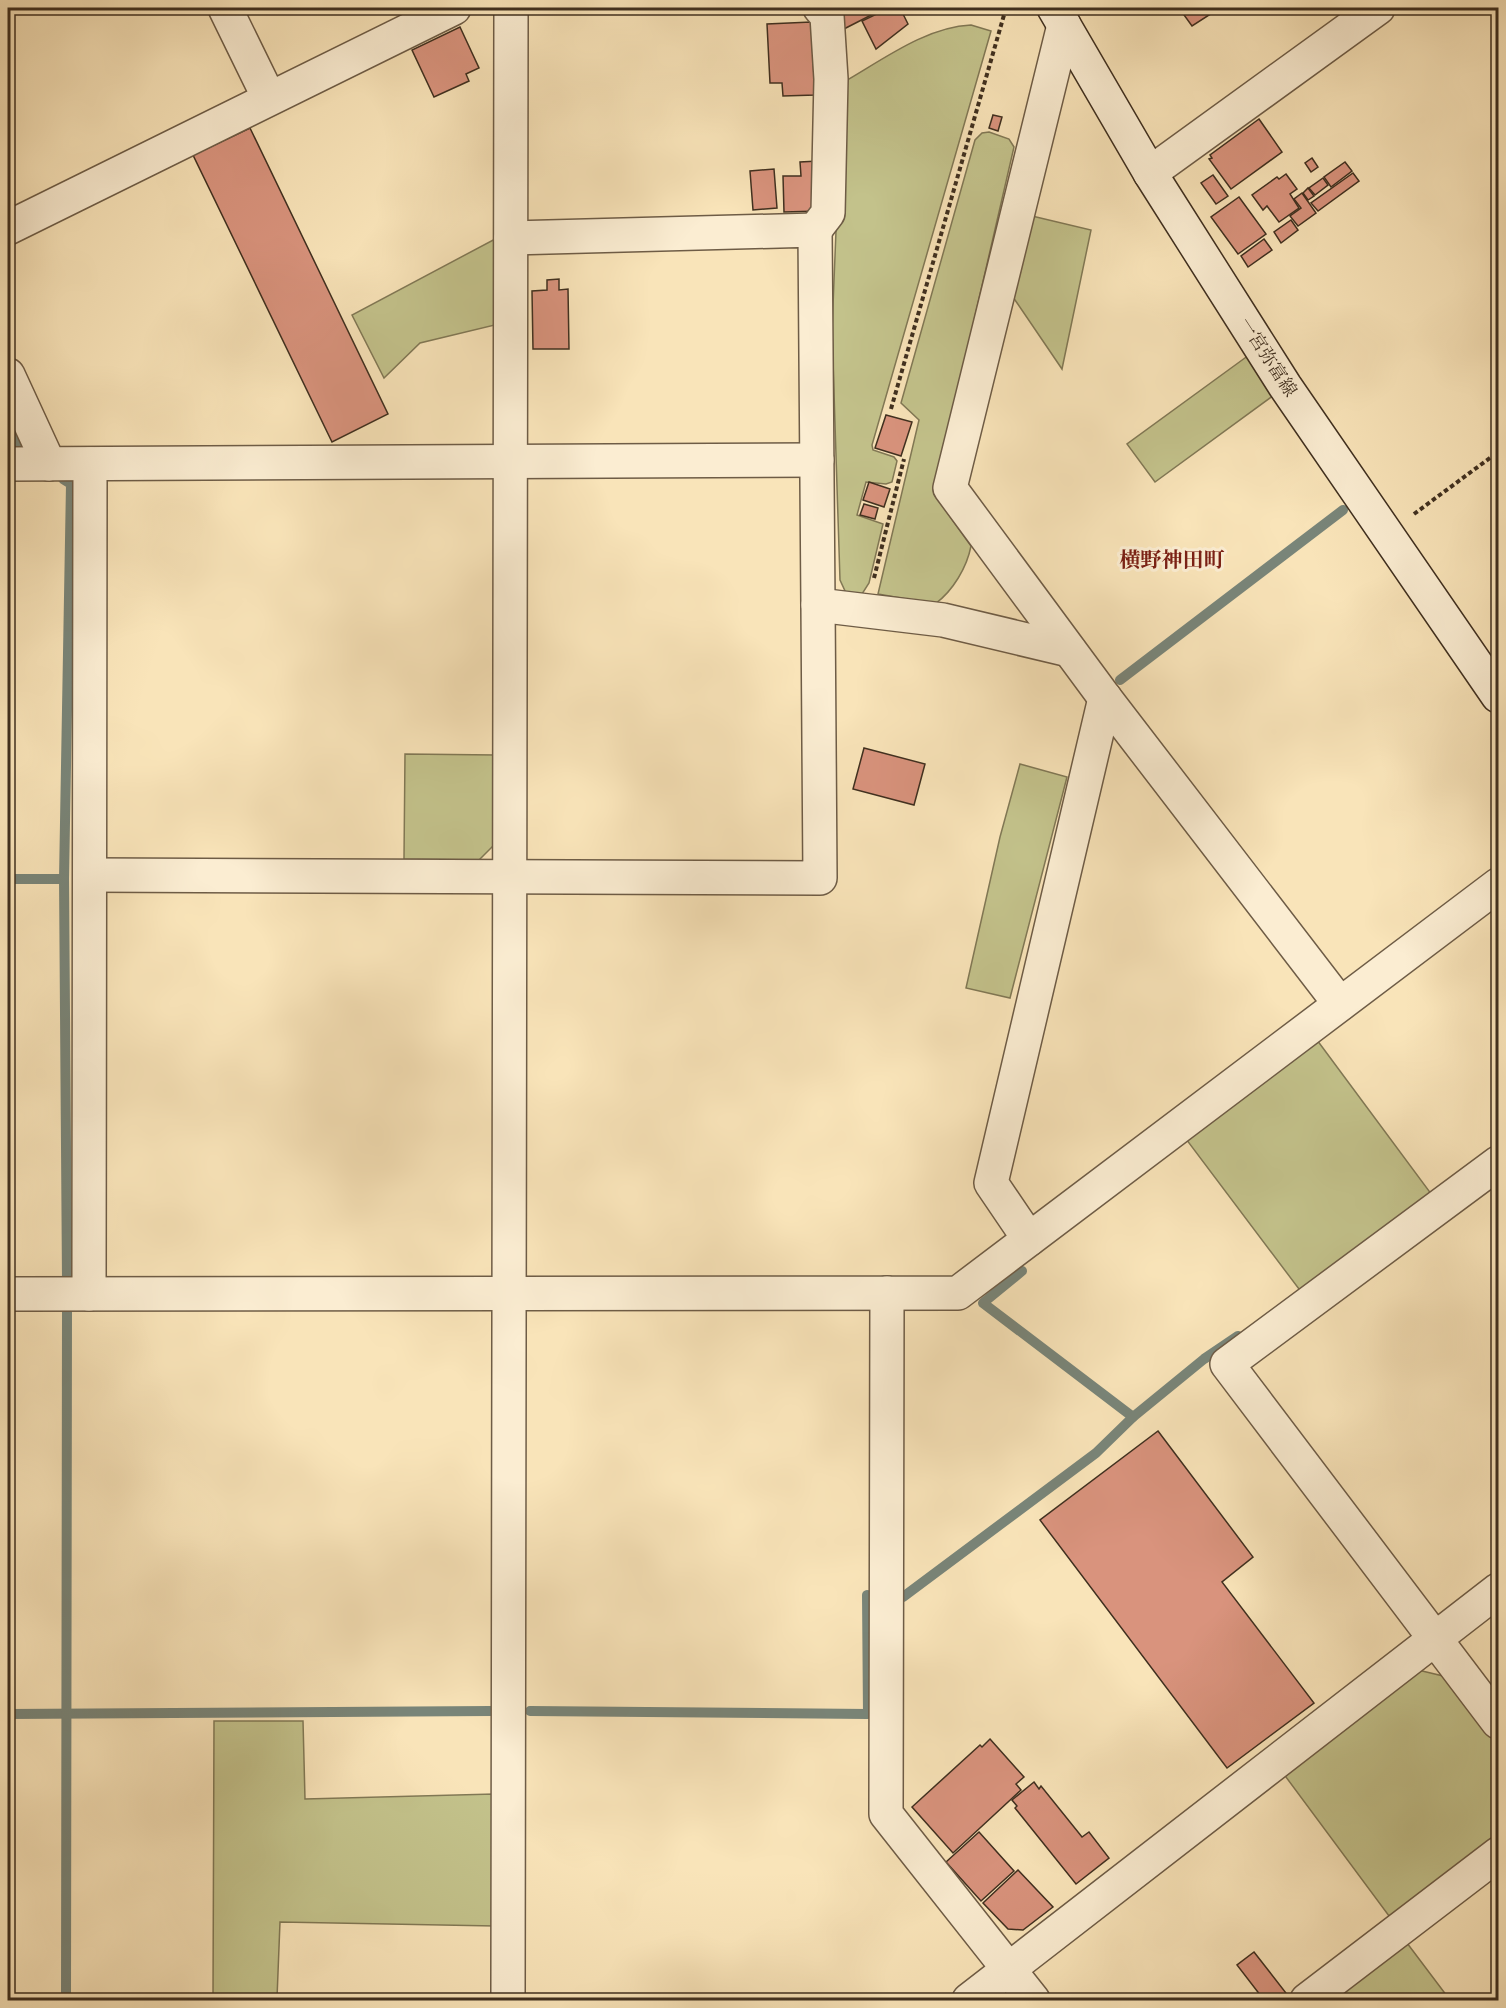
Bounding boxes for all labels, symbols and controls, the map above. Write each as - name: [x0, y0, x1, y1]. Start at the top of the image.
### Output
- street label: 一宮弥富線: [1234, 314, 1301, 401]
- district label: 横野神田町: [1120, 548, 1225, 572]

